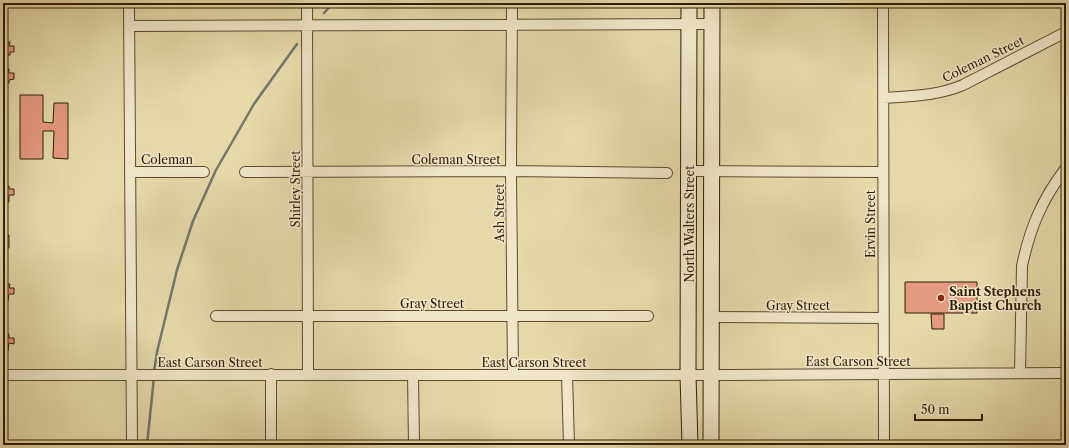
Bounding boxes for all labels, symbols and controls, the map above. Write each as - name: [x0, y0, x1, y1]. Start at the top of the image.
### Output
- street label: Coleman Street: [940, 32, 1027, 85]
- street label: Shirley Street: [288, 150, 303, 227]
- street label: Coleman: [141, 152, 193, 167]
- street label: Coleman Street: [411, 152, 501, 167]
- street label: North Walters Street: [682, 165, 697, 282]
- street label: Ash Street: [492, 183, 507, 243]
- street label: Ervin Street: [863, 189, 878, 258]
- place label: Saint Stephens Baptist Church: [949, 284, 1042, 313]
- marker: Saint Stephens Baptist Church: [936, 293, 946, 303]
- street label: Gray Street: [400, 296, 465, 311]
- street label: Gray Street: [766, 298, 831, 313]
- street label: East Carson Street: [805, 354, 911, 369]
- street label: East Carson Street: [157, 355, 263, 370]
- street label: East Carson Street: [481, 355, 587, 370]
- scale bar: [915, 396, 982, 422]
- text: 50 m: [921, 402, 950, 417]

